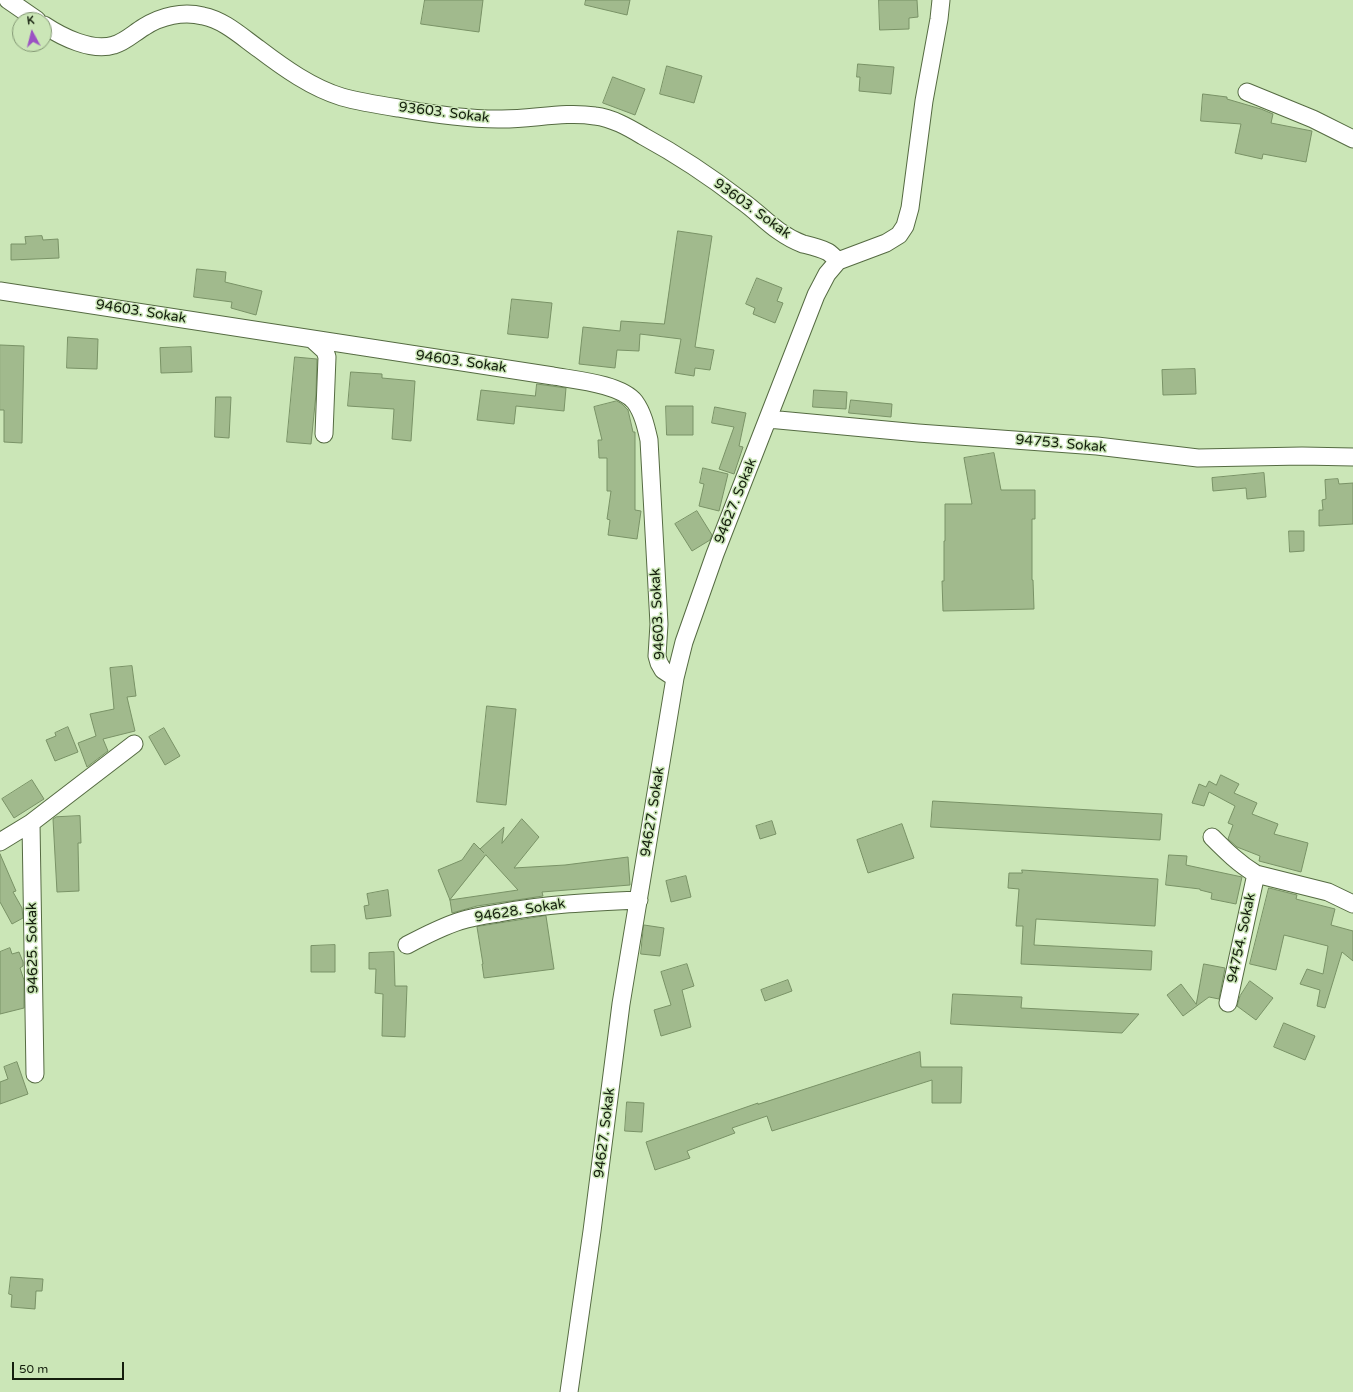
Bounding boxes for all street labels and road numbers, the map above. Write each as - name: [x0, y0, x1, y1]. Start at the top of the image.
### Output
- street label: 93603. Sokak: [398, 99, 490, 127]
- street label: 93603. Sokak: [710, 175, 794, 243]
- street label: 94603. Sokak: [95, 297, 187, 327]
- street label: 94603. Sokak: [415, 347, 507, 377]
- street label: 94753. Sokak: [1015, 432, 1107, 456]
- street label: 94627. Sokak: [711, 456, 761, 546]
- street label: 94603. Sokak: [647, 568, 669, 660]
- street label: 94627. Sokak: [638, 766, 668, 858]
- street label: 94754. Sokak: [1224, 892, 1260, 984]
- street label: 94628. Sokak: [474, 896, 566, 926]
- street label: 94625. Sokak: [24, 902, 42, 994]
- street label: 94627. Sokak: [591, 1087, 619, 1179]

